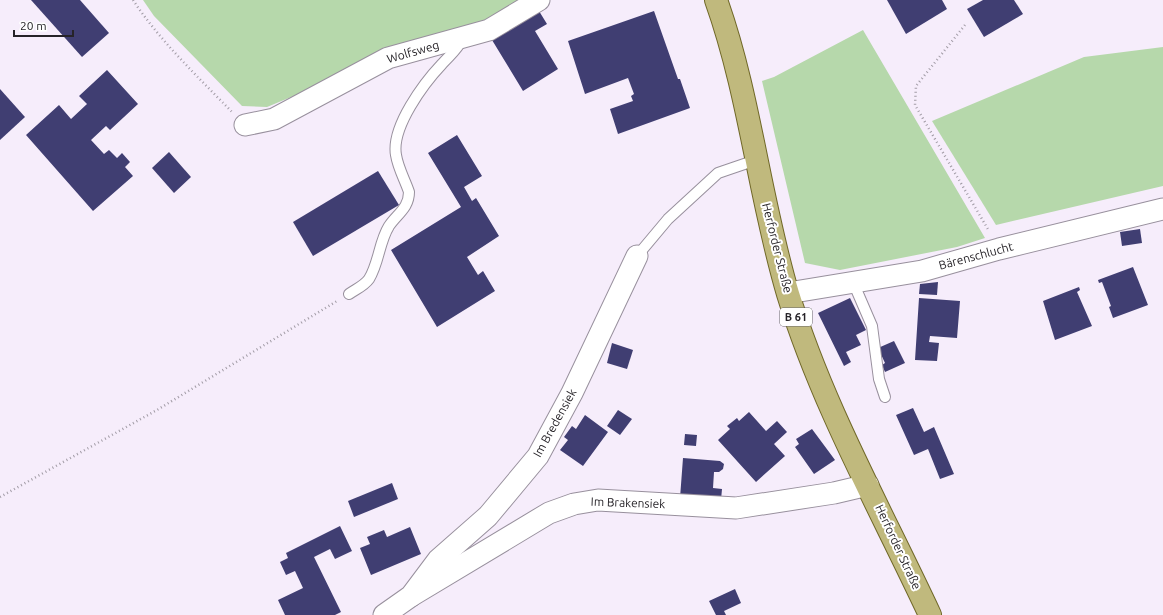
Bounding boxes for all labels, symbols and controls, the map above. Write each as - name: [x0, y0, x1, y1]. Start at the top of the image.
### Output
- scale bar: [14, 12, 73, 38]
- text: 20 m: [20, 19, 47, 32]
- street label: Wolfsweg: [385, 38, 440, 65]
- street label: Herforder Straße: [760, 202, 795, 294]
- street label: Bärenschlucht: [937, 239, 1015, 272]
- road number: B 61: [780, 308, 812, 326]
- street label: Im Bredensiek: [530, 386, 579, 459]
- street label: Im Brakensiek: [590, 495, 666, 510]
- street label: Herforder Straße: [873, 502, 924, 591]

